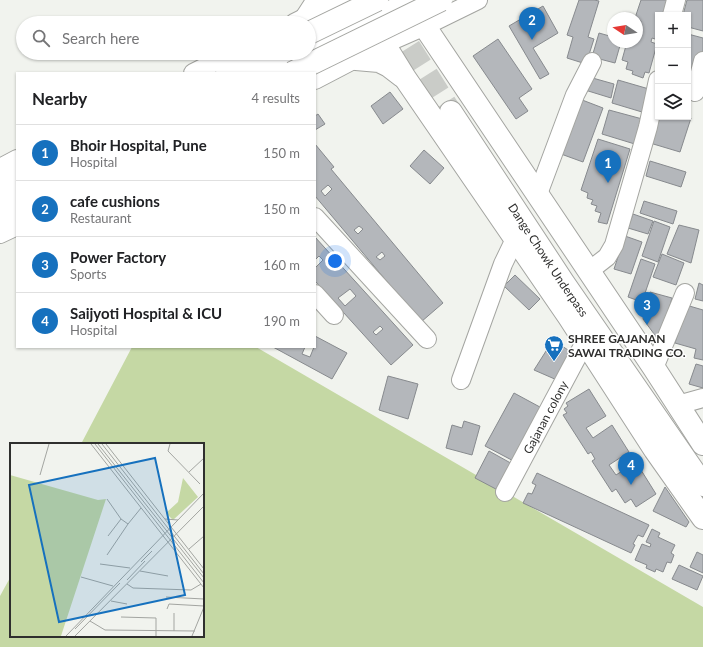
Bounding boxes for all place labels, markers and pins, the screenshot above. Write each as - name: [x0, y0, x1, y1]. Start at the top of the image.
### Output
- pin: 2: [519, 7, 545, 40]
- pin: 1: [595, 150, 621, 183]
- pin: 3: [634, 292, 660, 325]
- place label: SHREE GAJANAN SAWAI TRADING CO.: [568, 331, 686, 360]
- supermarket icon: SHREE GAJANAN SAWAI TRADING CO.: [543, 334, 565, 362]
- pin: 4: [618, 452, 644, 485]

